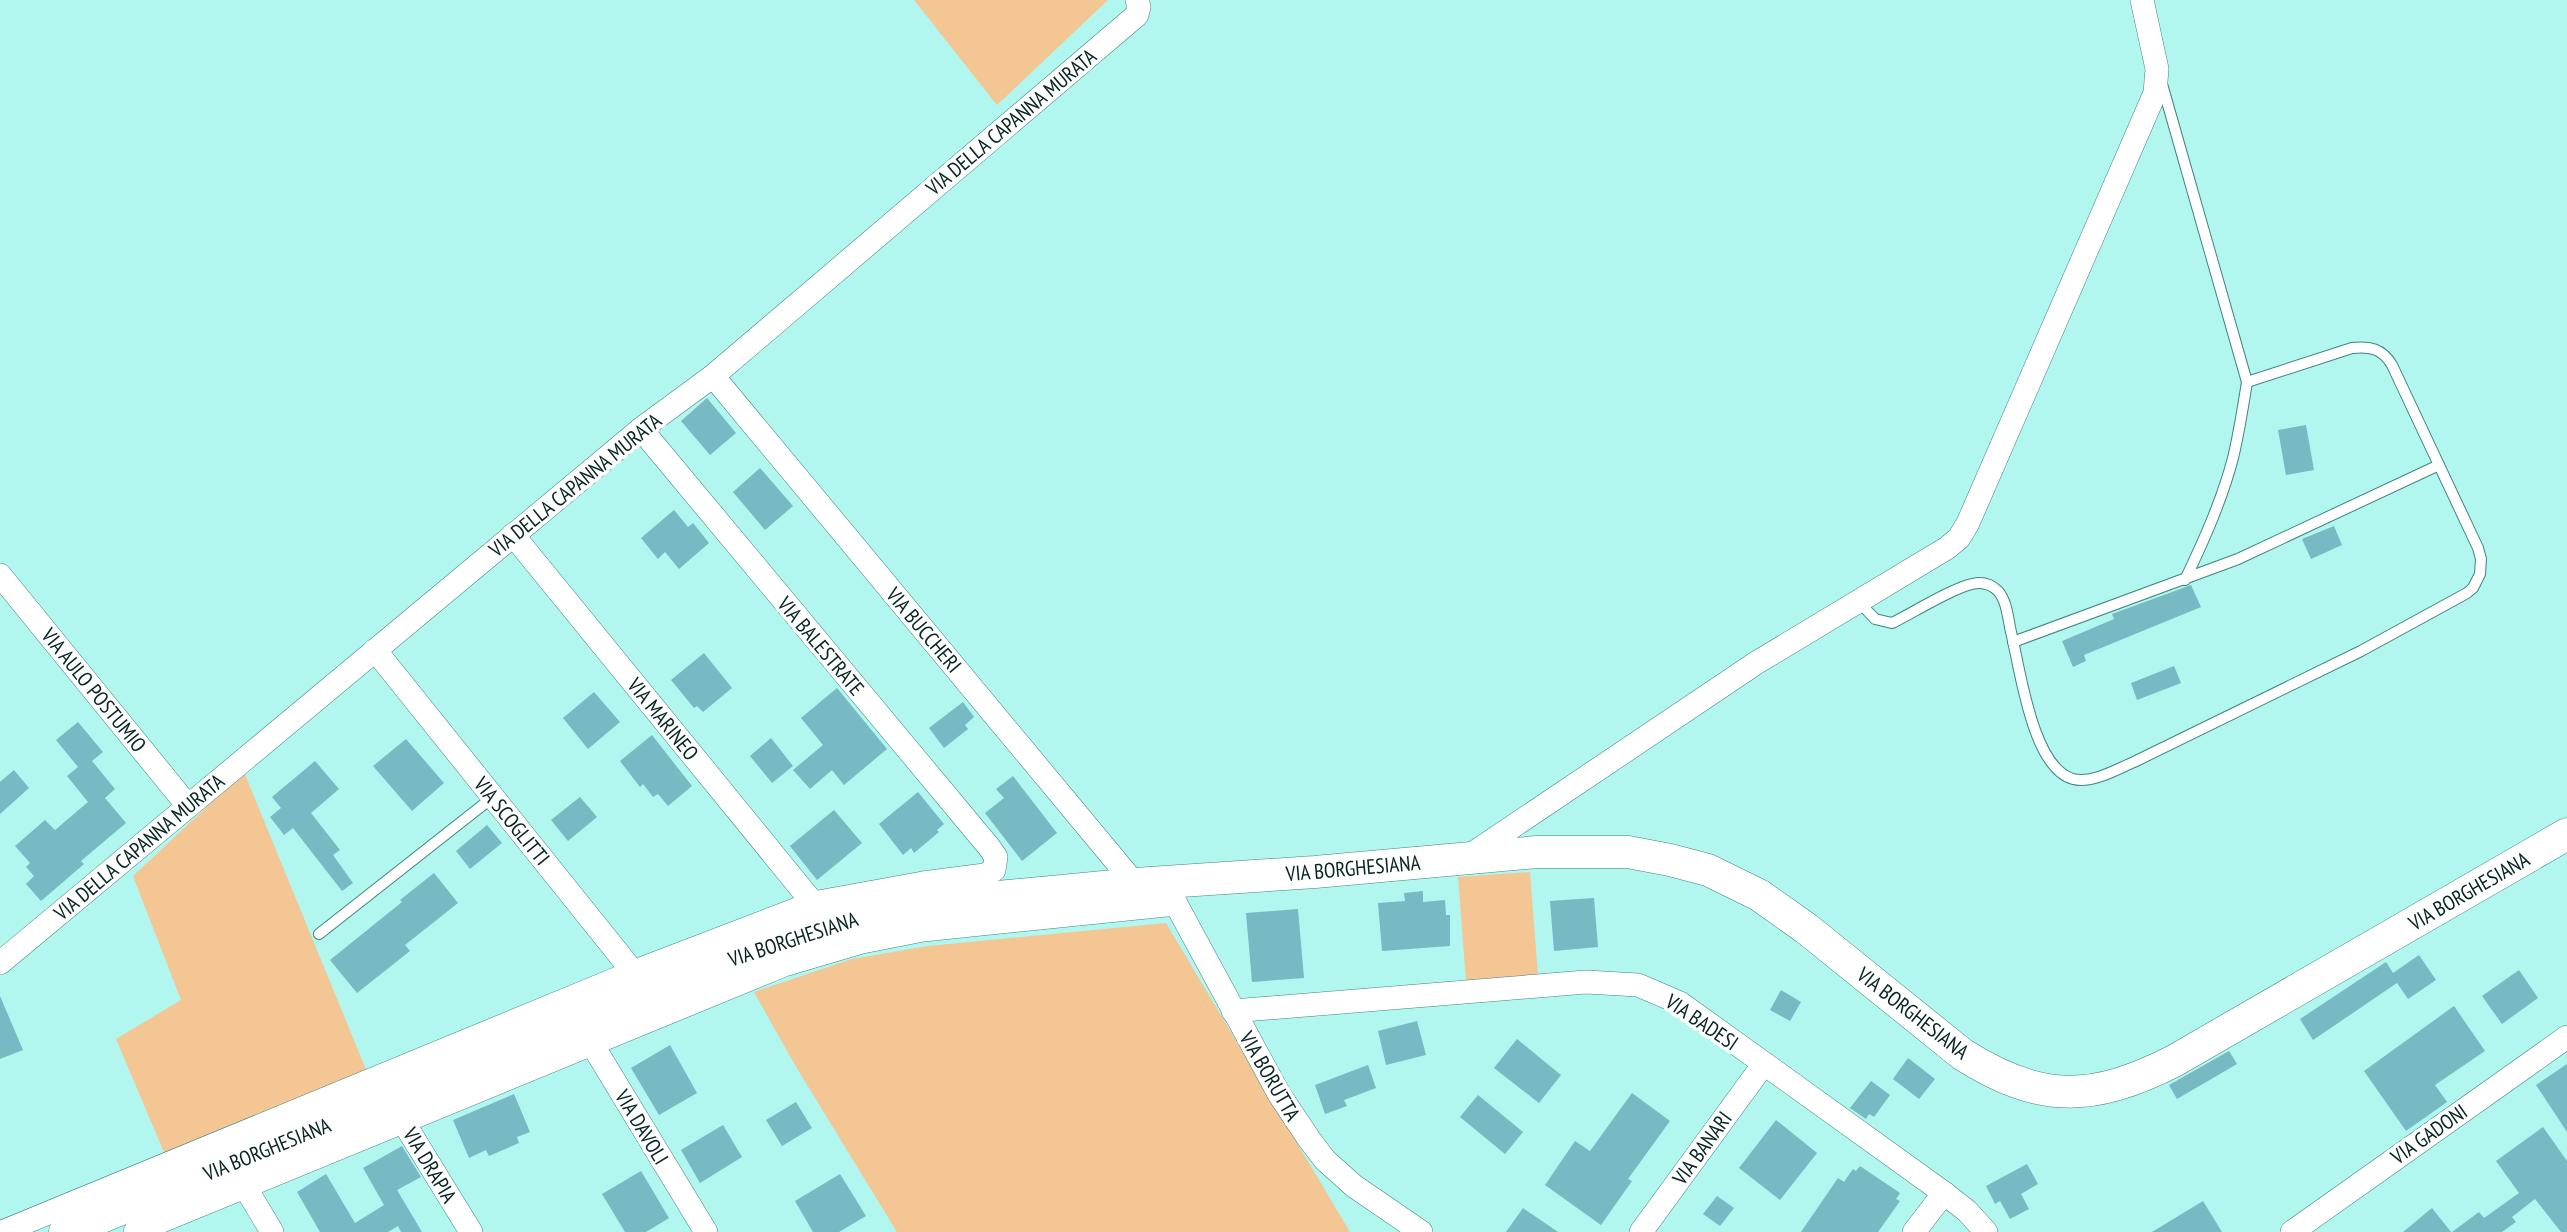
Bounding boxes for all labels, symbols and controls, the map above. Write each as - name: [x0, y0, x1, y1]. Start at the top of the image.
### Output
- street label: VIA DELLA CAPANNA MURATA: [920, 43, 1102, 202]
- street label: VIA DELLA CAPANNA MURATA: [483, 407, 667, 563]
- street label: VIA BUCCHERI: [880, 581, 967, 678]
- street label: VIA BALESTRATE: [771, 590, 870, 701]
- street label: VIA AULO POSTUMIO: [35, 622, 152, 758]
- street label: VIA MARINEO: [621, 671, 704, 766]
- street label: VIA DELLA CAPANNA MURATA: [48, 768, 230, 927]
- street label: VIA SCOGLITTI: [468, 771, 556, 871]
- street label: VIA BORGHESIANA: [2403, 846, 2534, 937]
- street label: VIA BORGHESIANA: [1284, 849, 1421, 887]
- street label: VIA BORGHESIANA: [724, 905, 861, 973]
- street label: VIA BORGHESIANA: [1851, 960, 1974, 1065]
- street label: VIA BADESI: [1660, 987, 1744, 1056]
- street label: VIA BORUTTA: [1233, 1026, 1306, 1126]
- street label: VIA DAVOLI: [609, 1084, 675, 1169]
- street label: VIA GADONI: [2385, 1098, 2473, 1171]
- street label: VIA BANARI: [1666, 1106, 1738, 1191]
- street label: VIA BORGHESIANA: [198, 1111, 335, 1187]
- street label: VIA DRAPIA: [396, 1122, 463, 1208]

